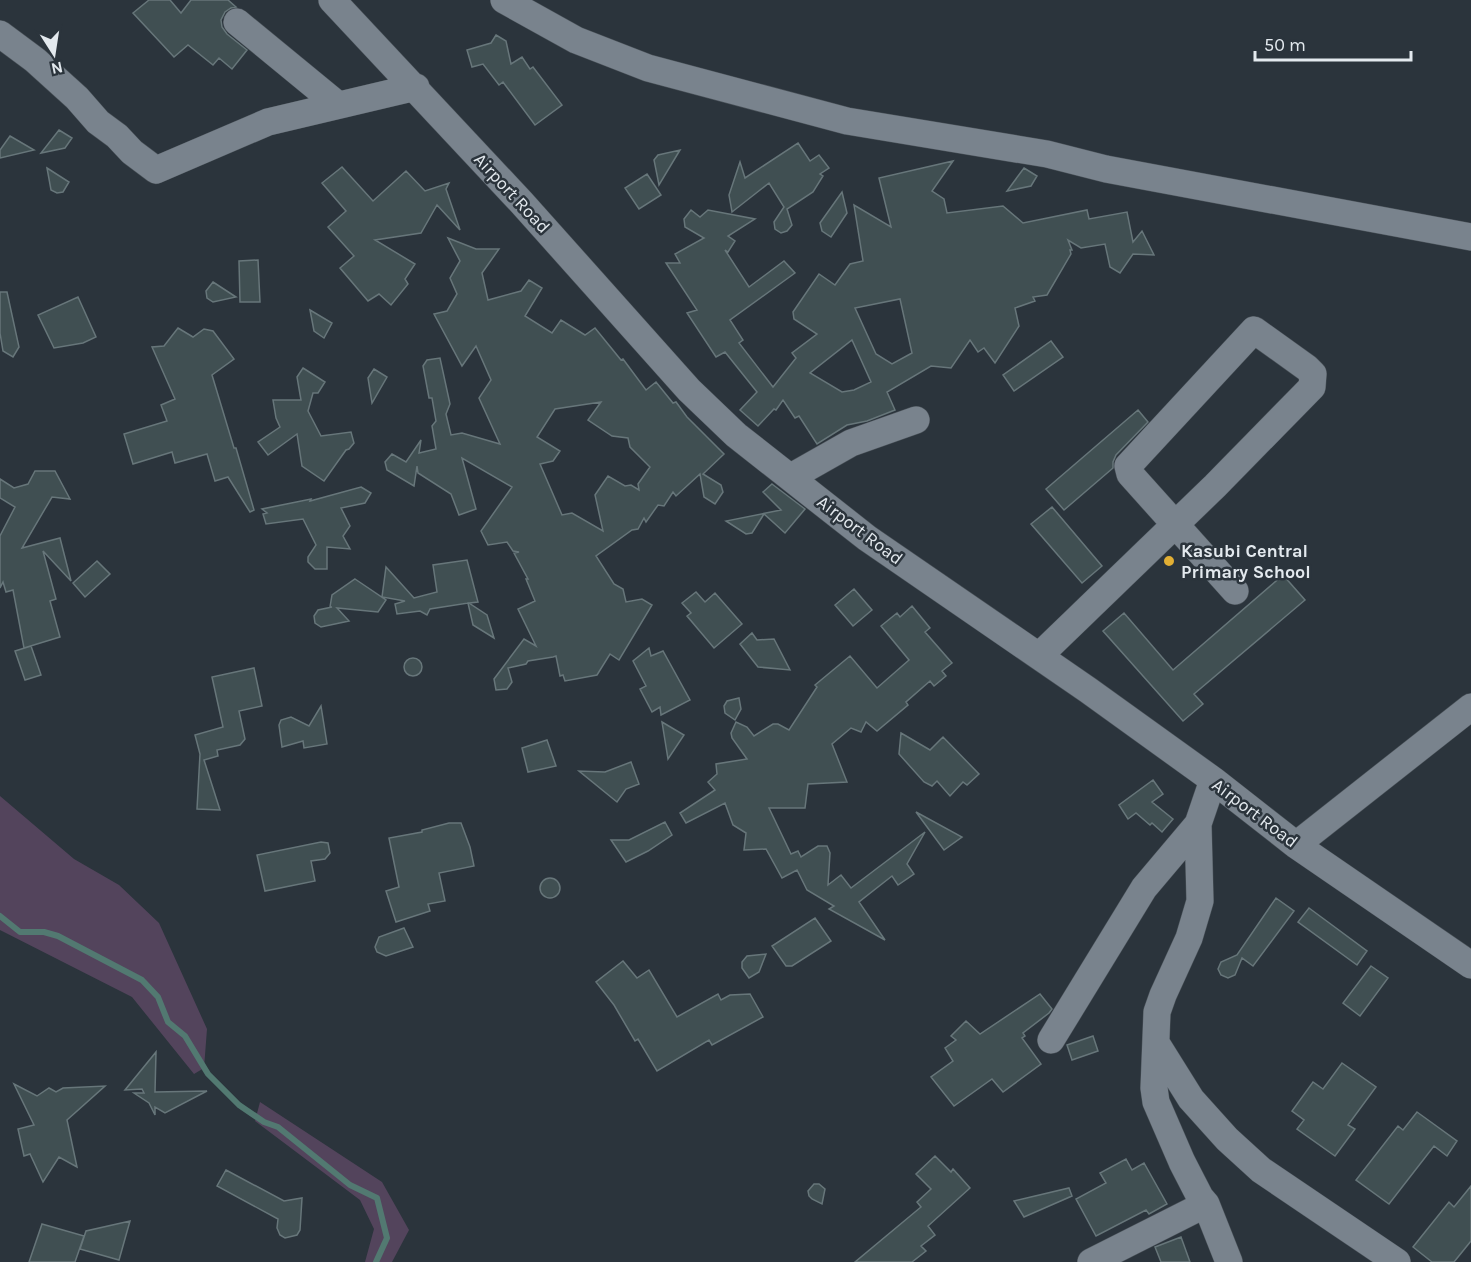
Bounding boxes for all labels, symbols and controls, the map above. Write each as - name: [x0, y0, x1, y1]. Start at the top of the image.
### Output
- north arrow: [24, 24, 84, 84]
- scale bar: [1255, 24, 1411, 62]
- text: 50 m: [1264, 34, 1306, 56]
- text: N: [49, 58, 65, 79]
- street label: Airport Road: [469, 148, 555, 238]
- street label: Airport Road: [813, 491, 907, 569]
- place label: Kasubi Central Primary School: [1181, 540, 1311, 583]
- marker: Kasubi Central Primary School: [1162, 554, 1176, 568]
- street label: Airport Road: [1208, 774, 1302, 852]

